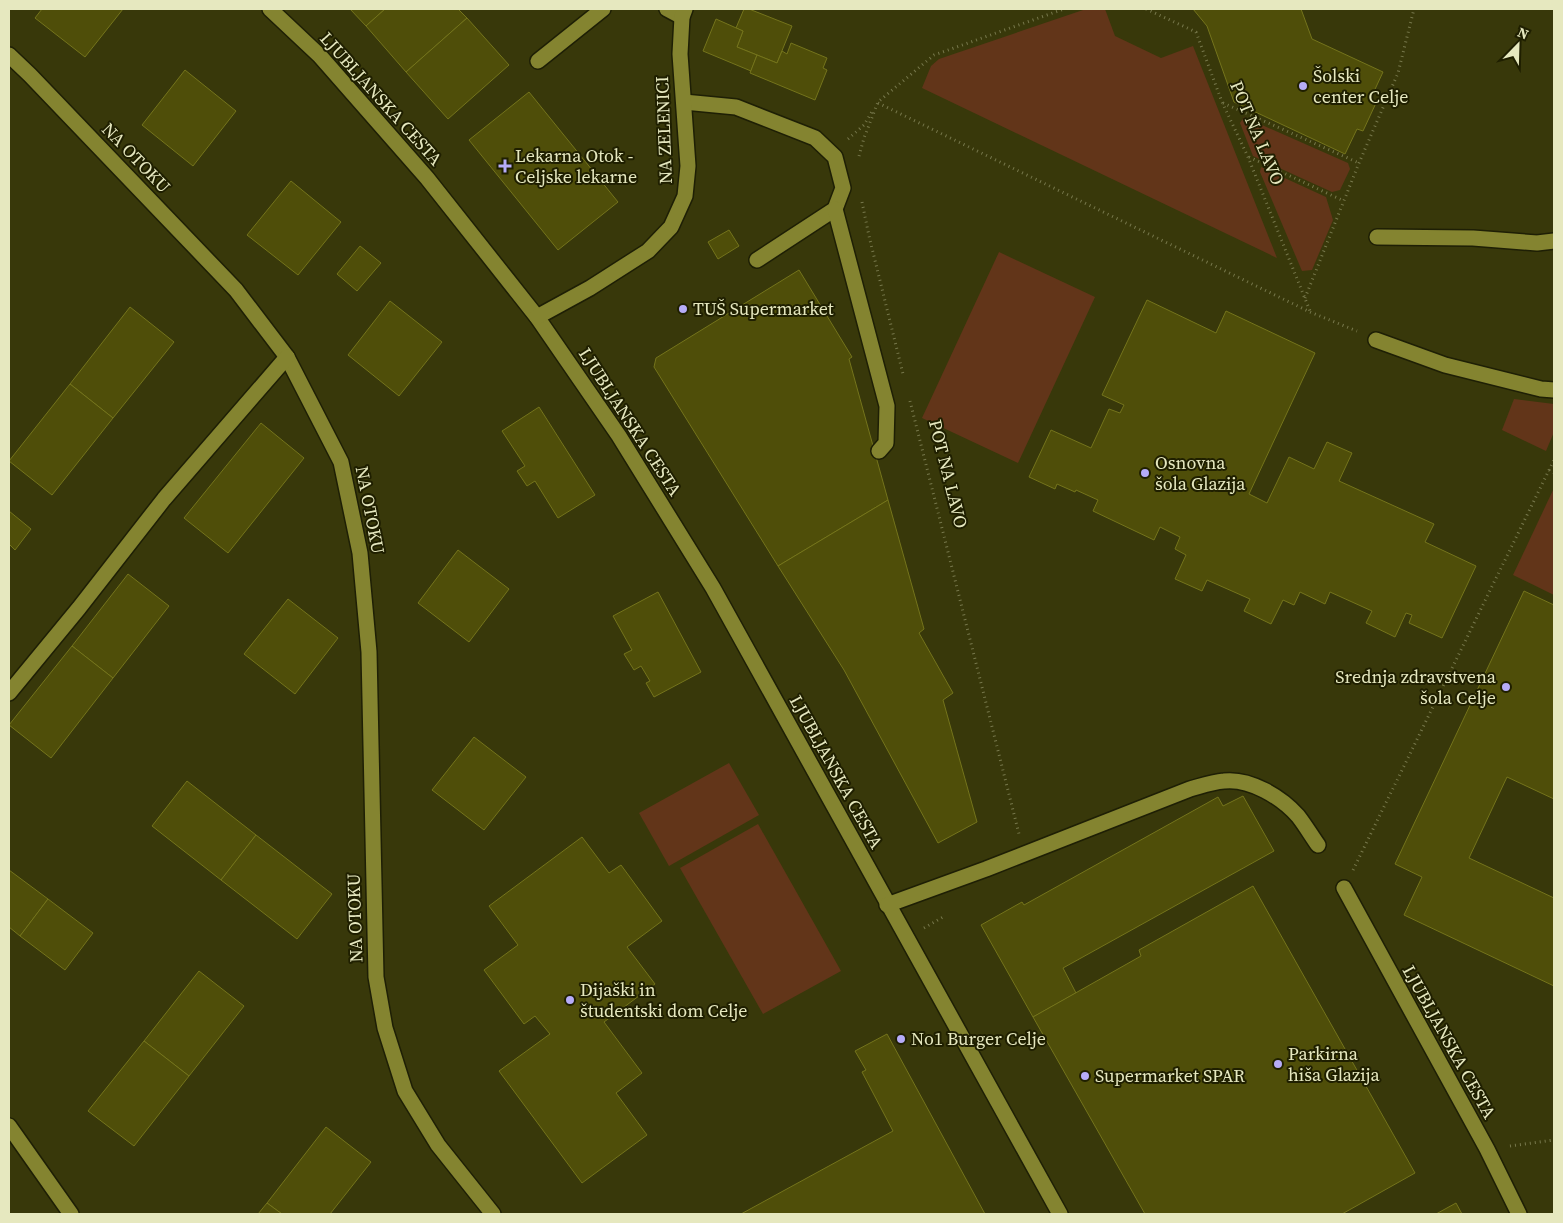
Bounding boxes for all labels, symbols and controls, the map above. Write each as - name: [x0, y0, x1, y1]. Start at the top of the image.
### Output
- north arrow: [1493, 20, 1543, 70]
- text: N: [1514, 22, 1532, 44]
- street label: LJUBLJANSKA CESTA: [315, 26, 448, 171]
- place label: Šolski center Celje: [1313, 63, 1409, 109]
- street label: NA ZELENICI: [649, 76, 678, 184]
- street label: POT NA LAVO: [1224, 77, 1291, 189]
- marker: Šolski center Celje: [1297, 80, 1309, 92]
- street label: NA OTOKU: [96, 117, 176, 198]
- place label: Lekarna Otok - Celjske lekarne: [515, 143, 637, 189]
- marker: Lekarna Otok - Celjske lekarne: [499, 160, 511, 172]
- place label: TUŠ Supermarket: [693, 296, 834, 321]
- marker: TUŠ Supermarket: [677, 303, 689, 315]
- street label: LJUBLJANSKA CESTA: [573, 343, 688, 501]
- street label: POT NA LAVO: [923, 417, 974, 531]
- place label: Osnovna šola Glazija: [1155, 450, 1246, 496]
- street label: NA OTOKU: [350, 464, 391, 556]
- marker: Osnovna šola Glazija: [1139, 467, 1151, 479]
- place label: Srednja zdravstvena šola Celje: [1335, 664, 1497, 710]
- marker: Srednja zdravstvena šola Celje: [1500, 681, 1512, 693]
- street label: LJUBLJANSKA CESTA: [784, 690, 889, 853]
- street label: NA OTOKU: [340, 873, 369, 963]
- street label: LJUBLJANSKA CESTA: [1397, 960, 1502, 1123]
- place label: Dijaški in študentski dom Celje: [580, 977, 747, 1023]
- marker: Dijaški in študentski dom Celje: [564, 994, 576, 1006]
- place label: No1 Burger Celje: [911, 1026, 1046, 1051]
- marker: No1 Burger Celje: [895, 1033, 907, 1045]
- place label: Parkirna hiša Glazija: [1288, 1041, 1381, 1087]
- marker: Parkirna hiša Glazija: [1272, 1058, 1284, 1070]
- place label: Supermarket SPAR: [1095, 1063, 1245, 1088]
- marker: Supermarket SPAR: [1079, 1070, 1091, 1082]

